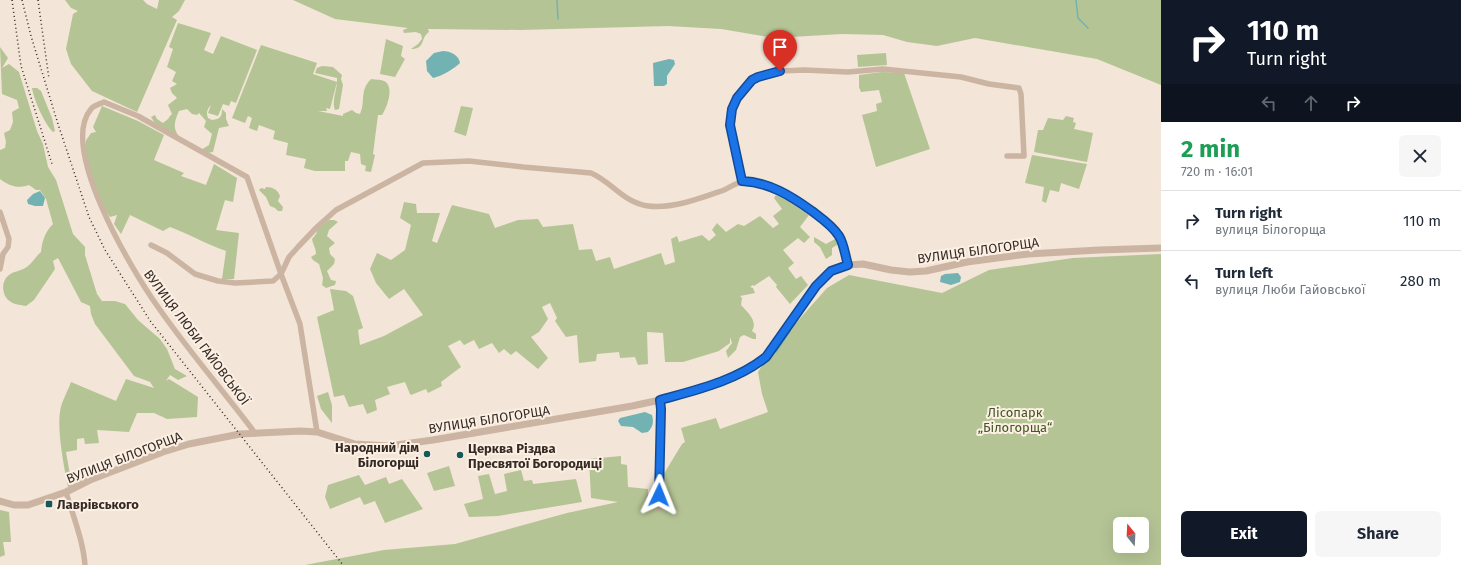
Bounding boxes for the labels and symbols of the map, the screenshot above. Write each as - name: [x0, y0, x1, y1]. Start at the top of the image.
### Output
- pin: [763, 30, 797, 71]
- street label: ВУЛИЦЯ БІЛОГОРЩА: [916, 234, 1040, 266]
- street label: ВУЛИЦЯ ЛЮБИ ГАЙОВСЬКОЇ: [141, 267, 253, 409]
- street label: ВУЛИЦЯ БІЛОГОРЩА: [427, 402, 551, 436]
- park label: Лісопарк „Білогорща“: [978, 405, 1052, 435]
- street label: ВУЛИЦЯ БІЛОГОРЩА: [64, 428, 185, 486]
- place label: Народний дім Білогорщі: [335, 440, 419, 470]
- place label: Церква Різдва Пресвятої Богородиці: [468, 441, 602, 471]
- marker: Народний дім Білогорщі: [422, 449, 432, 459]
- marker: Церква Різдва Пресвятої Богородиці: [455, 450, 465, 460]
- position arrow: [638, 474, 680, 516]
- place label: Лаврівського: [57, 497, 139, 512]
- marker: Лаврівського: [44, 499, 54, 509]
- north arrow: [1113, 517, 1149, 553]

